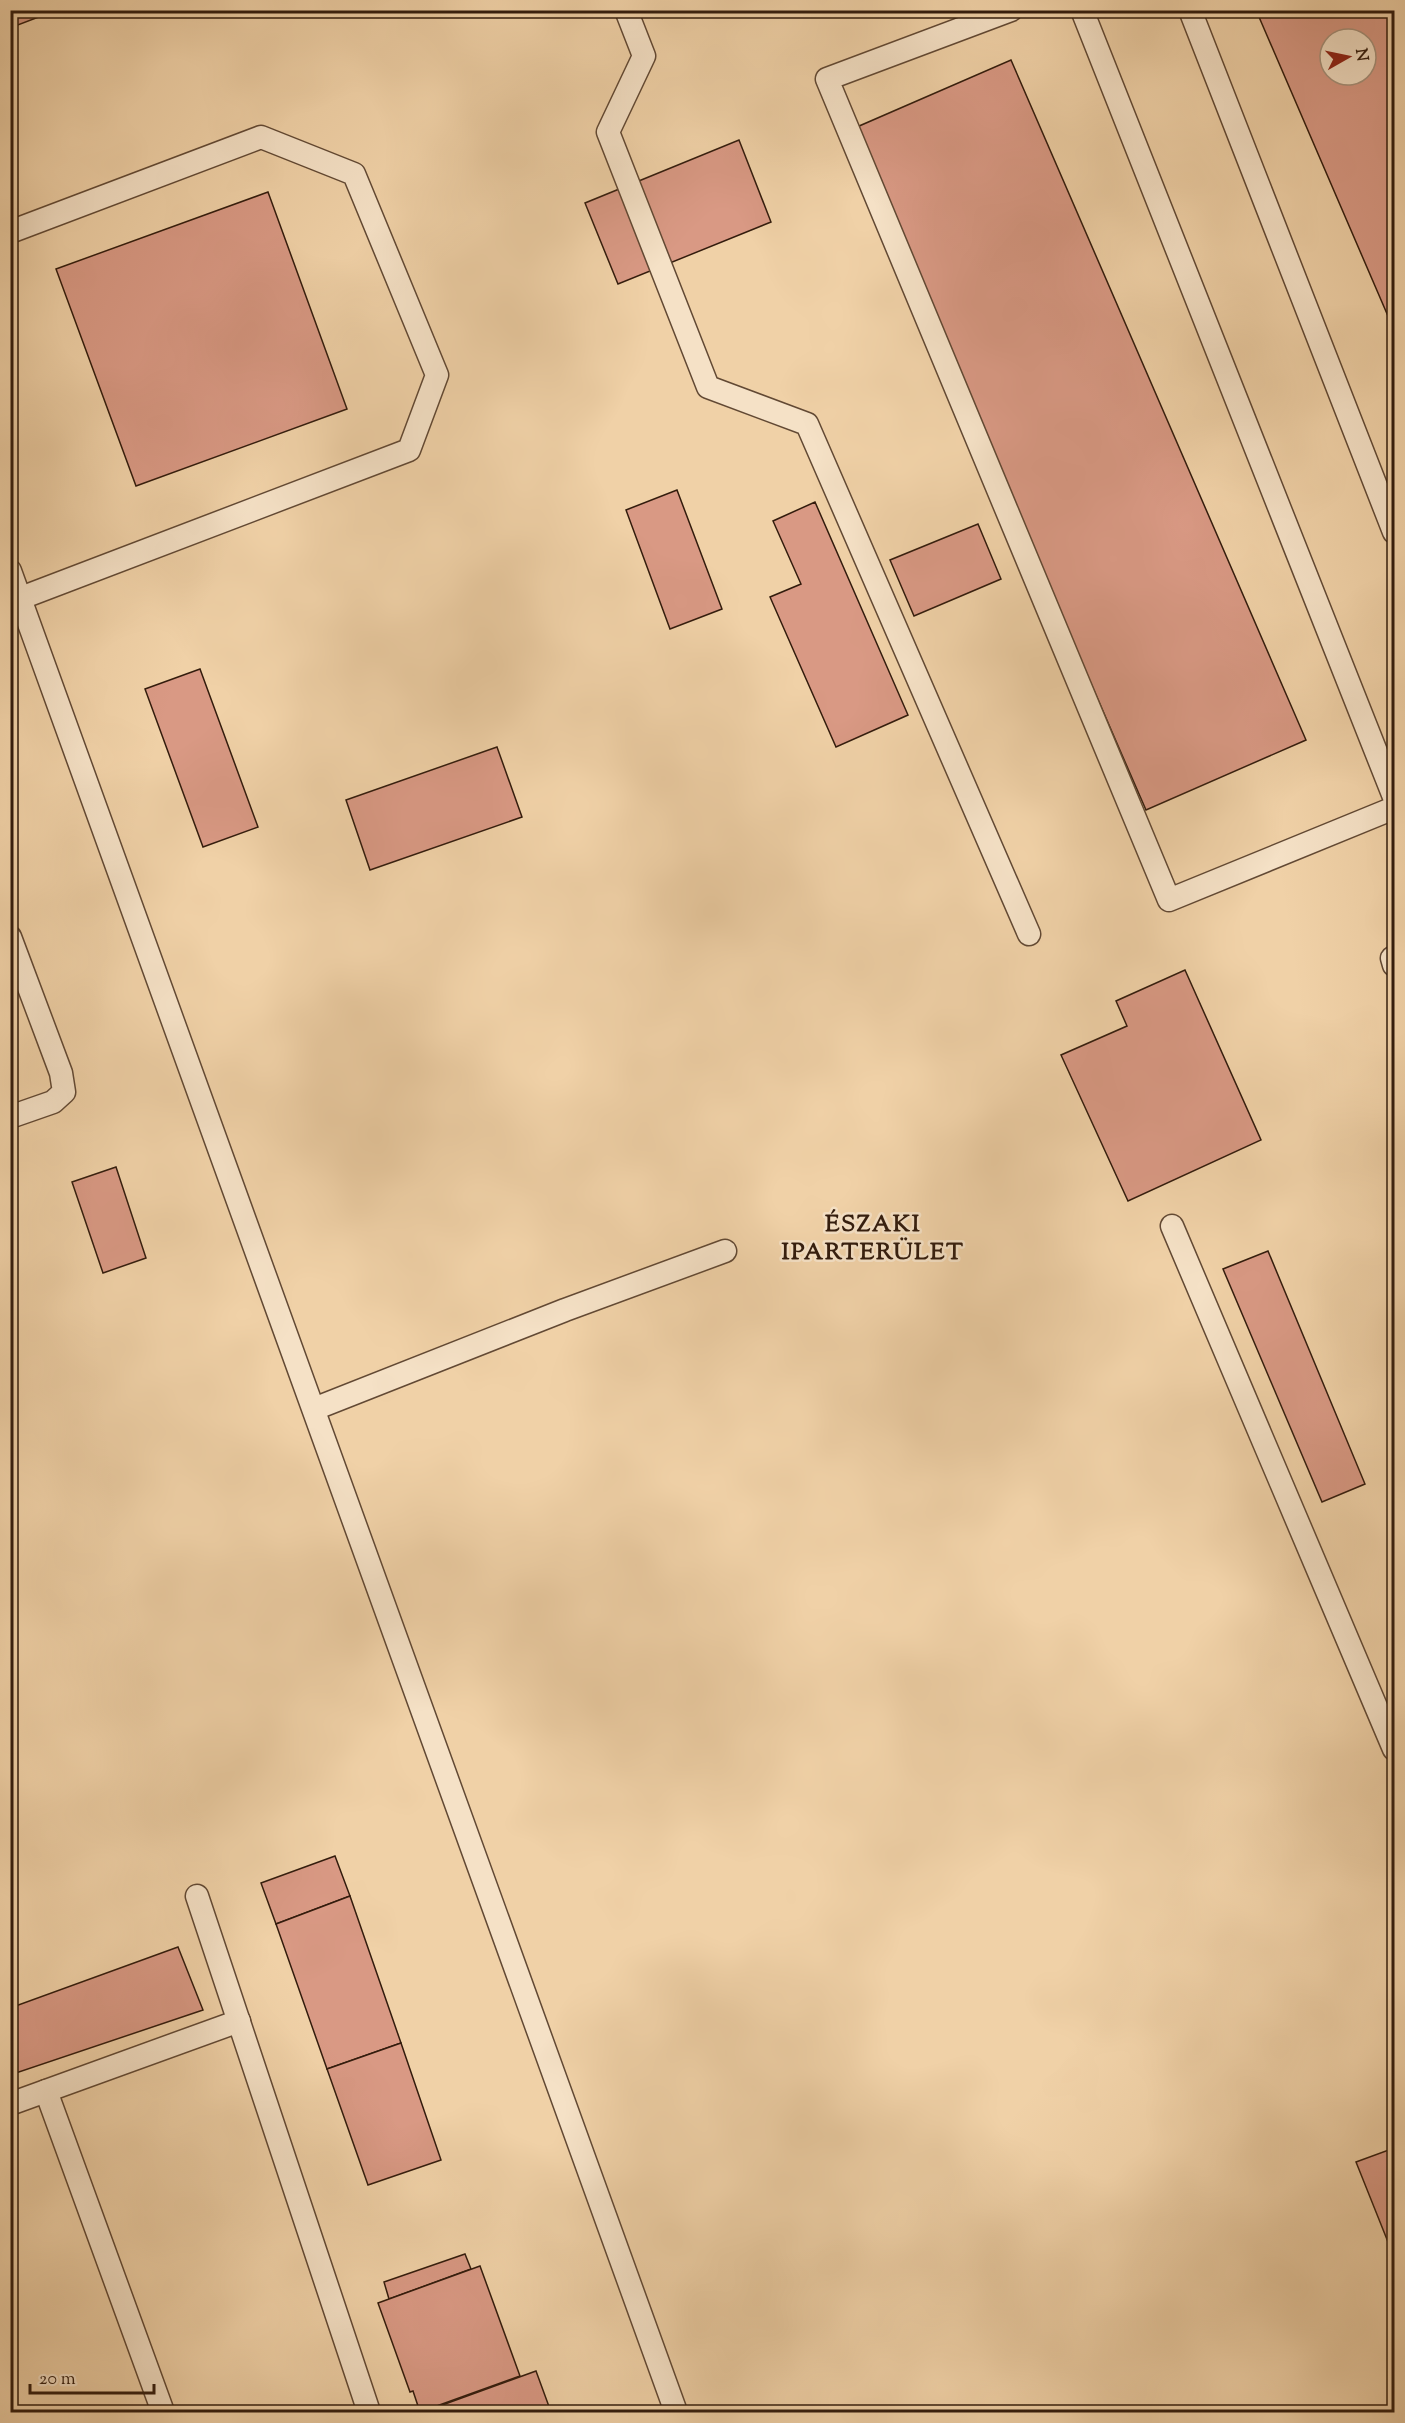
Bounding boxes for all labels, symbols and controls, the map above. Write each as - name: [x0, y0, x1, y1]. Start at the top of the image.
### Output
- north arrow: [1318, 27, 1378, 87]
- text: N: [1348, 47, 1373, 63]
- district label: ÉSZAKI IPARTERÜLET: [782, 1208, 964, 1270]
- scale bar: [30, 2357, 154, 2395]
- text: 20 m: [39, 2367, 76, 2393]

